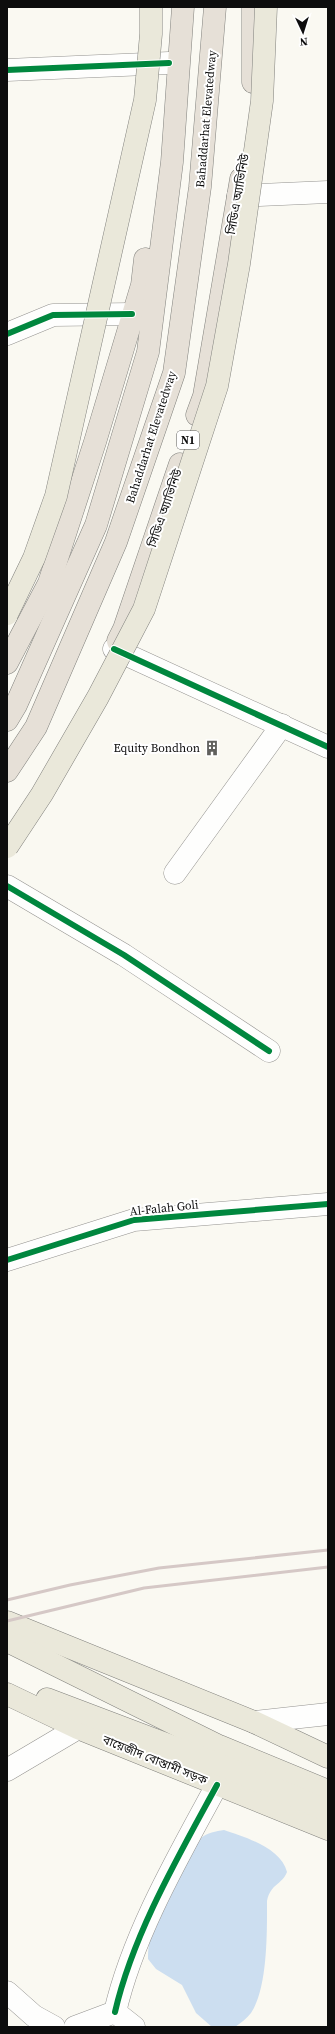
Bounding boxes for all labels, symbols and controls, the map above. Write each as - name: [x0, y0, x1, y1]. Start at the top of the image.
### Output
- north arrow: [283, 12, 323, 52]
- text: N: [299, 34, 308, 49]
- street label: Bahaddarhat Elevatedway: [192, 49, 220, 188]
- street label: সিডিএ অ্যাভিনিউ: [223, 152, 253, 237]
- street label: Bahaddarhat Elevatedway: [122, 368, 180, 505]
- road number: N1: [177, 431, 199, 449]
- street label: সিডিএ অ্যাভিনিউ: [144, 466, 186, 550]
- building icon: Equity Bondhon: [203, 739, 221, 757]
- place label: Equity Bondhon: [113, 740, 200, 756]
- street label: Al-Falah Goli: [129, 1196, 200, 1220]
- street label: বায়েজীদ বোস্তামী সড়ক: [99, 1731, 210, 1788]

